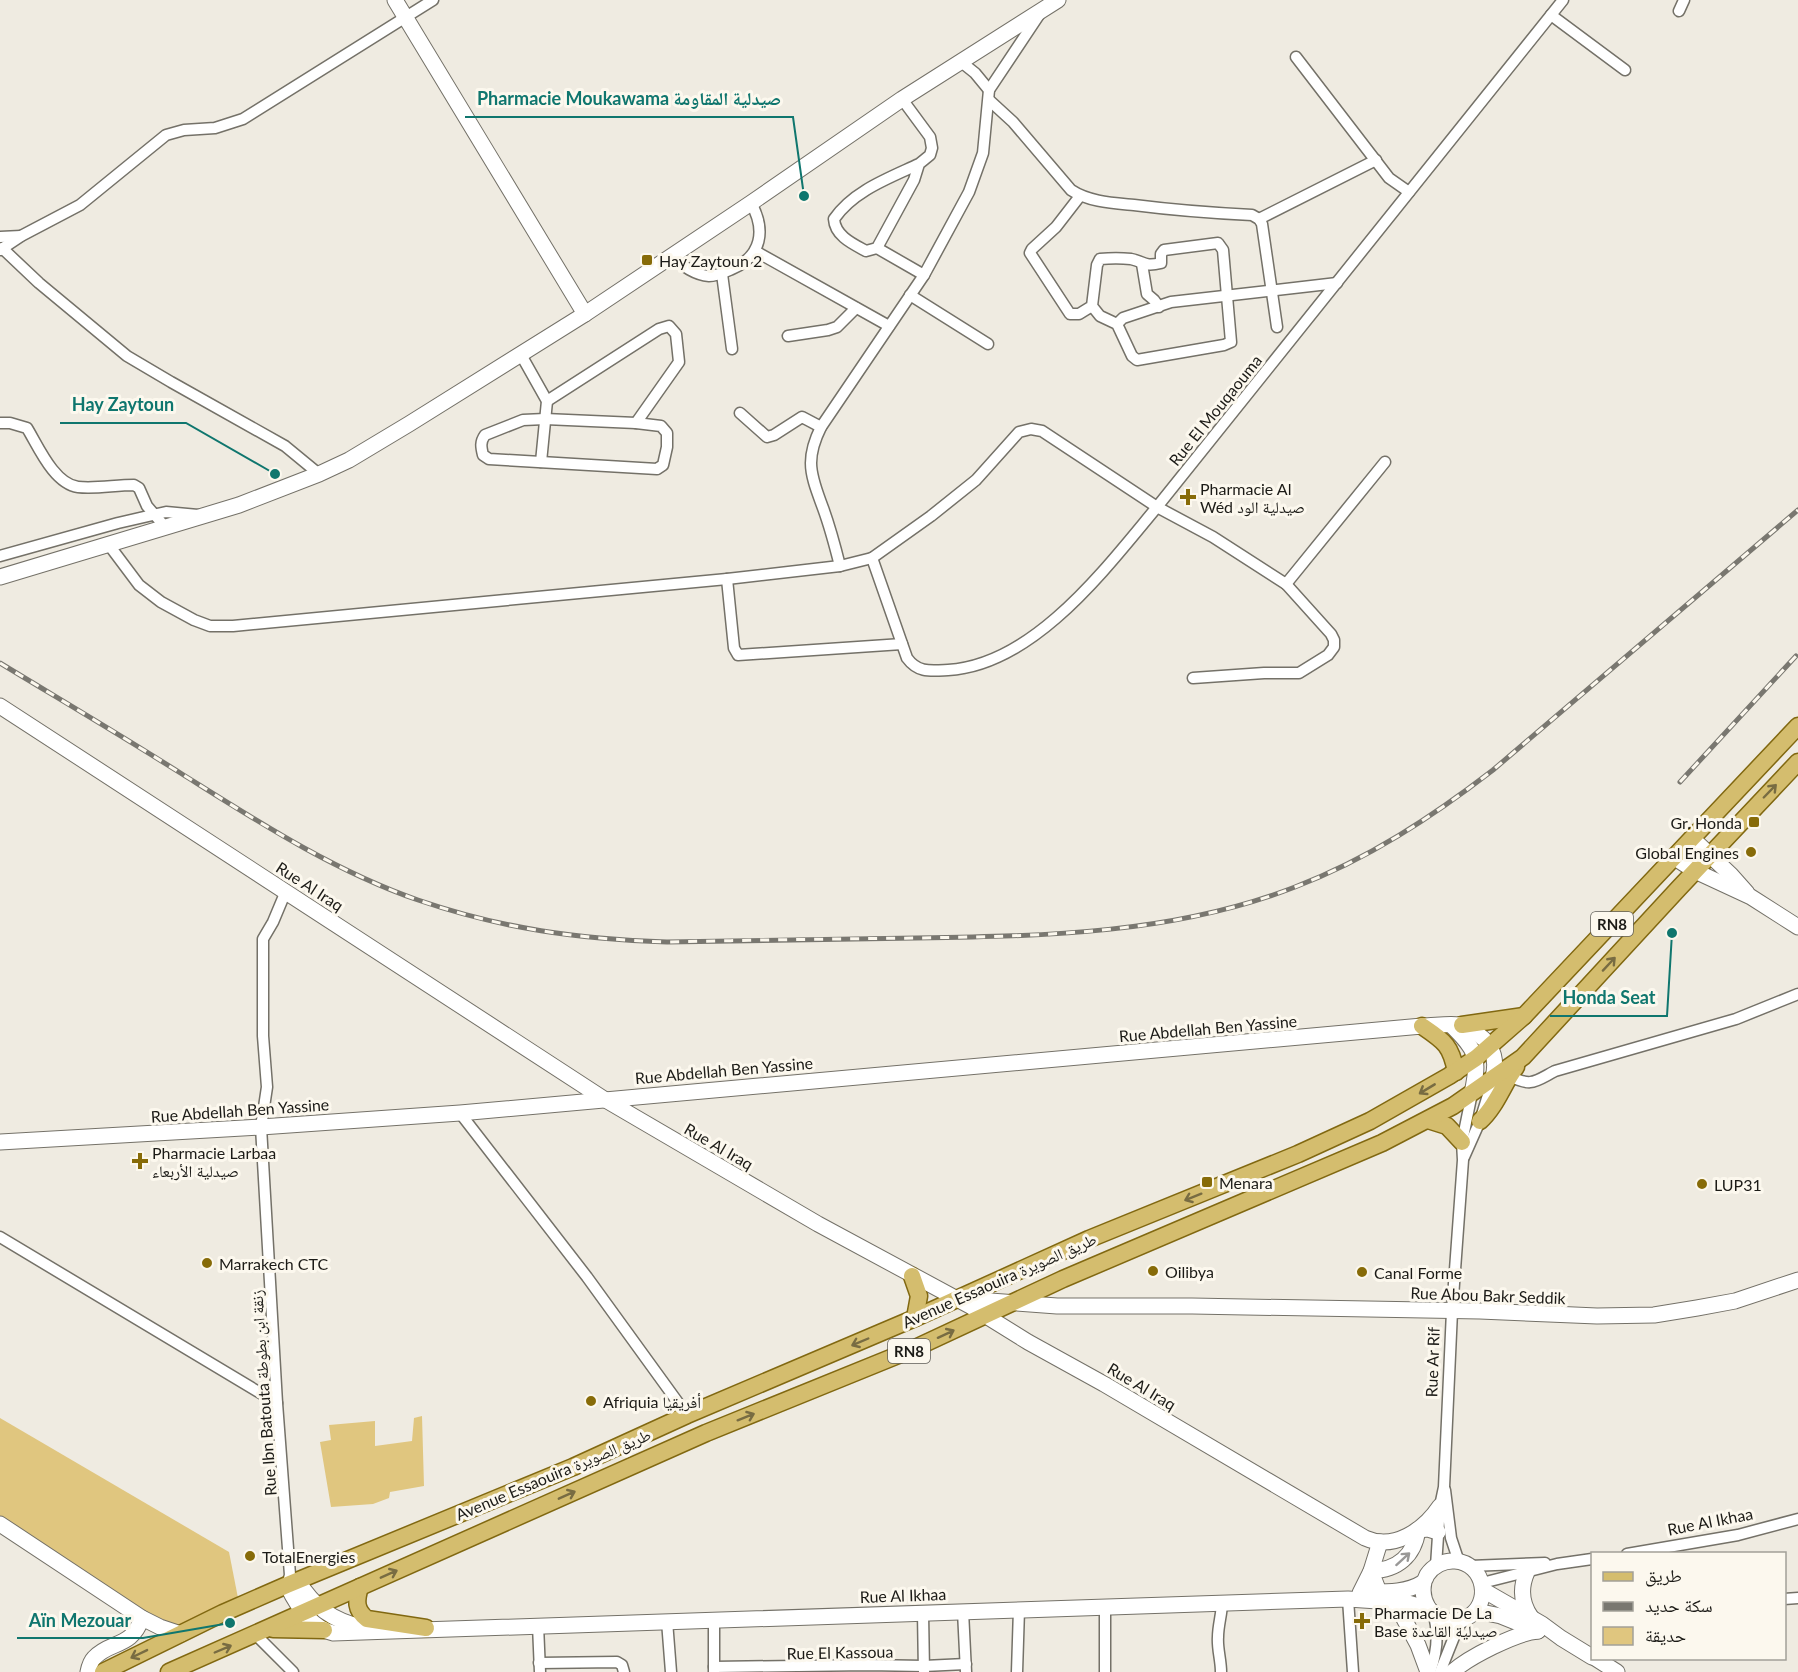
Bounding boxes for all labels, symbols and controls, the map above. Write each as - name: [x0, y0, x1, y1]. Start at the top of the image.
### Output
- callout: Pharmacie Moukawama صيدلية المقاومة: [465, 81, 793, 117]
- text: Pharmacie Moukawama صيدلية المقاومة: [477, 87, 781, 109]
- place label: Hay Zaytoun 2: [659, 251, 762, 270]
- marker: Hay Zaytoun 2: [640, 253, 654, 267]
- street label: Rue El Mouqaouma: [1165, 351, 1265, 469]
- callout: Hay Zaytoun: [60, 387, 186, 423]
- text: Hay Zaytoun: [72, 393, 174, 415]
- place label: Pharmacie Al Wéd صيدلية الود: [1200, 479, 1305, 517]
- marker: Pharmacie Al Wéd صيدلية الود: [1181, 490, 1195, 504]
- one-way arrow: [1763, 783, 1778, 798]
- place label: Gr. Honda: [1670, 813, 1742, 832]
- marker: Gr. Honda: [1747, 815, 1761, 829]
- place label: Global Engines: [1635, 843, 1739, 862]
- marker: Global Engines: [1744, 845, 1758, 859]
- street label: Rue Al Iraq: [273, 857, 347, 915]
- road number: RN8: [1591, 912, 1633, 936]
- one-way arrow: [1602, 957, 1616, 972]
- callout: Honda Seat: [1550, 980, 1667, 1016]
- text: Honda Seat: [1563, 986, 1656, 1008]
- street label: Rue Abdellah Ben Yassine: [1118, 1011, 1298, 1045]
- street label: Rue Abdellah Ben Yassine: [634, 1053, 814, 1087]
- one-way arrow: [1419, 1084, 1436, 1096]
- street label: Rue Abdellah Ben Yassine: [150, 1094, 330, 1126]
- street label: Rue Al Iraq: [681, 1119, 757, 1173]
- place label: Pharmacie Larbaa صيدلية الأربعاء: [152, 1143, 276, 1181]
- marker: Pharmacie Larbaa صيدلية الأربعاء: [133, 1154, 147, 1168]
- place label: Menara: [1219, 1173, 1273, 1192]
- marker: Menara: [1200, 1175, 1214, 1189]
- place label: LUP31: [1714, 1175, 1762, 1194]
- marker: LUP31: [1695, 1177, 1709, 1191]
- one-way arrow: [1184, 1192, 1202, 1203]
- street label: Avenue Essaouira طريق الصويرة: [899, 1229, 1100, 1333]
- place label: Marrakech CTC: [219, 1254, 328, 1273]
- marker: Marrakech CTC: [200, 1256, 214, 1270]
- place label: Oilibya: [1165, 1262, 1214, 1281]
- place label: Canal Forme: [1374, 1263, 1462, 1282]
- marker: Oilibya: [1146, 1264, 1160, 1278]
- marker: Canal Forme: [1355, 1265, 1369, 1279]
- street label: Rue Abou Bakr Seddik: [1410, 1283, 1567, 1307]
- street label: Rue Ibn Batouta زنقة ابن بطوطة: [246, 1289, 282, 1497]
- street label: Rue Ar Rif: [1421, 1326, 1443, 1397]
- one-way arrow: [936, 1328, 954, 1340]
- one-way arrow: [851, 1337, 869, 1348]
- road number: RN8: [888, 1339, 930, 1363]
- street label: Rue Al Iraq: [1104, 1358, 1180, 1414]
- place label: Afriquia أفريقيا: [603, 1392, 701, 1412]
- marker: Afriquia أفريقيا: [584, 1394, 598, 1408]
- one-way arrow: [736, 1410, 755, 1421]
- street label: Avenue Essaouira طريق الصويرة: [453, 1424, 654, 1526]
- one-way arrow: [558, 1489, 576, 1500]
- street label: Rue Al Ikhaa: [1666, 1503, 1754, 1539]
- place label: TotalEnergies: [262, 1547, 355, 1566]
- marker: TotalEnergies: [243, 1549, 257, 1563]
- one-way arrow: [1395, 1552, 1410, 1566]
- legend: [1591, 1552, 1786, 1660]
- text: طريق: [1645, 1564, 1682, 1587]
- one-way arrow: [380, 1568, 398, 1579]
- street label: Rue Al Ikhaa: [859, 1584, 947, 1606]
- text: سكة حديد: [1645, 1594, 1713, 1616]
- callout: Aïn Mezouar: [17, 1602, 143, 1638]
- place label: Pharmacie De La Base صيدلية القاعدة: [1374, 1603, 1498, 1640]
- text: Aïn Mezouar: [28, 1609, 131, 1631]
- marker: Pharmacie De La Base صيدلية القاعدة: [1355, 1614, 1369, 1628]
- text: حديقة: [1645, 1624, 1686, 1646]
- one-way arrow: [213, 1642, 231, 1654]
- street label: Rue El Kassoua: [787, 1642, 893, 1662]
- one-way arrow: [131, 1649, 149, 1661]

